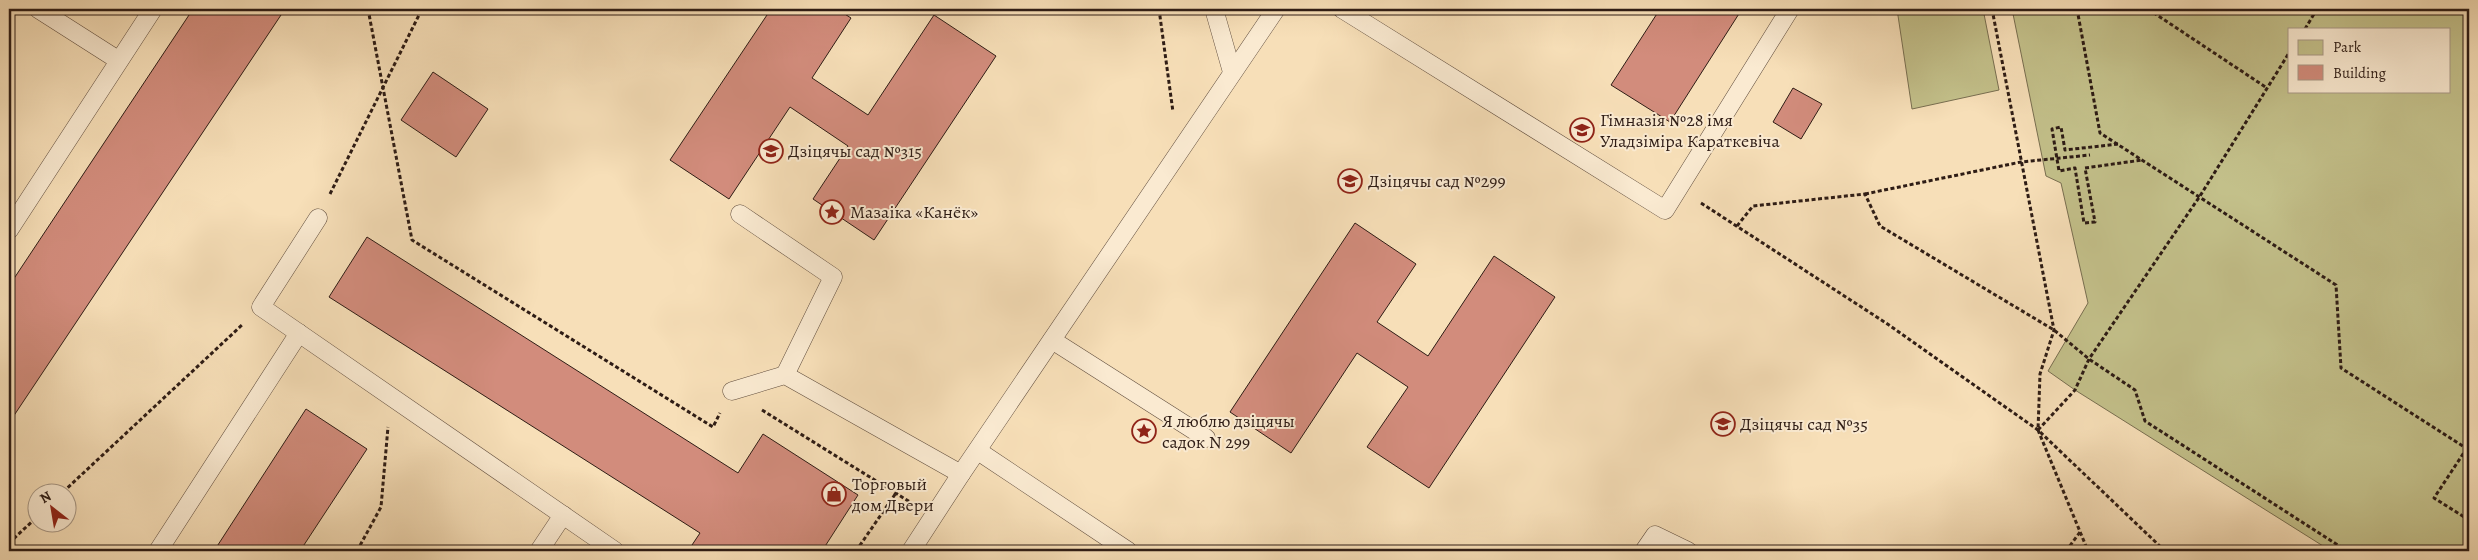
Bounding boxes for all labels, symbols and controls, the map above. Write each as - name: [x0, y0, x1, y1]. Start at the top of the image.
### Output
- legend: [2288, 28, 2450, 92]
- text: Park: [2333, 37, 2362, 57]
- text: Building: [2333, 63, 2386, 83]
- place label: Гімназія №28 імя Уладзіміра Караткевіча: [1600, 108, 1780, 153]
- school or university icon: Гімназія №28 імя Уладзіміра Караткевіча: [1569, 117, 1595, 143]
- school or university icon: Дзіцячы сад №315: [758, 138, 784, 164]
- place label: Дзіцячы сад №315: [788, 139, 922, 163]
- school or university icon: Дзіцячы сад №299: [1337, 168, 1363, 194]
- place label: Дзіцячы сад №299: [1368, 169, 1506, 193]
- place icon: Мазаіка «Канёк»: [819, 199, 845, 225]
- place label: Мазаіка «Канёк»: [850, 200, 979, 224]
- place label: Я люблю дзіцячы садок N 299: [1162, 409, 1295, 454]
- school or university icon: Дзіцячы сад №35: [1710, 411, 1736, 437]
- place label: Дзіцячы сад №35: [1740, 412, 1868, 436]
- place icon: Я люблю дзіцячы садок N 299: [1131, 418, 1157, 444]
- place label: Торговый дом Двери: [851, 472, 934, 517]
- shop icon: Торговый дом Двери: [821, 481, 847, 507]
- north arrow: [28, 482, 78, 532]
- text: N: [36, 487, 55, 508]

